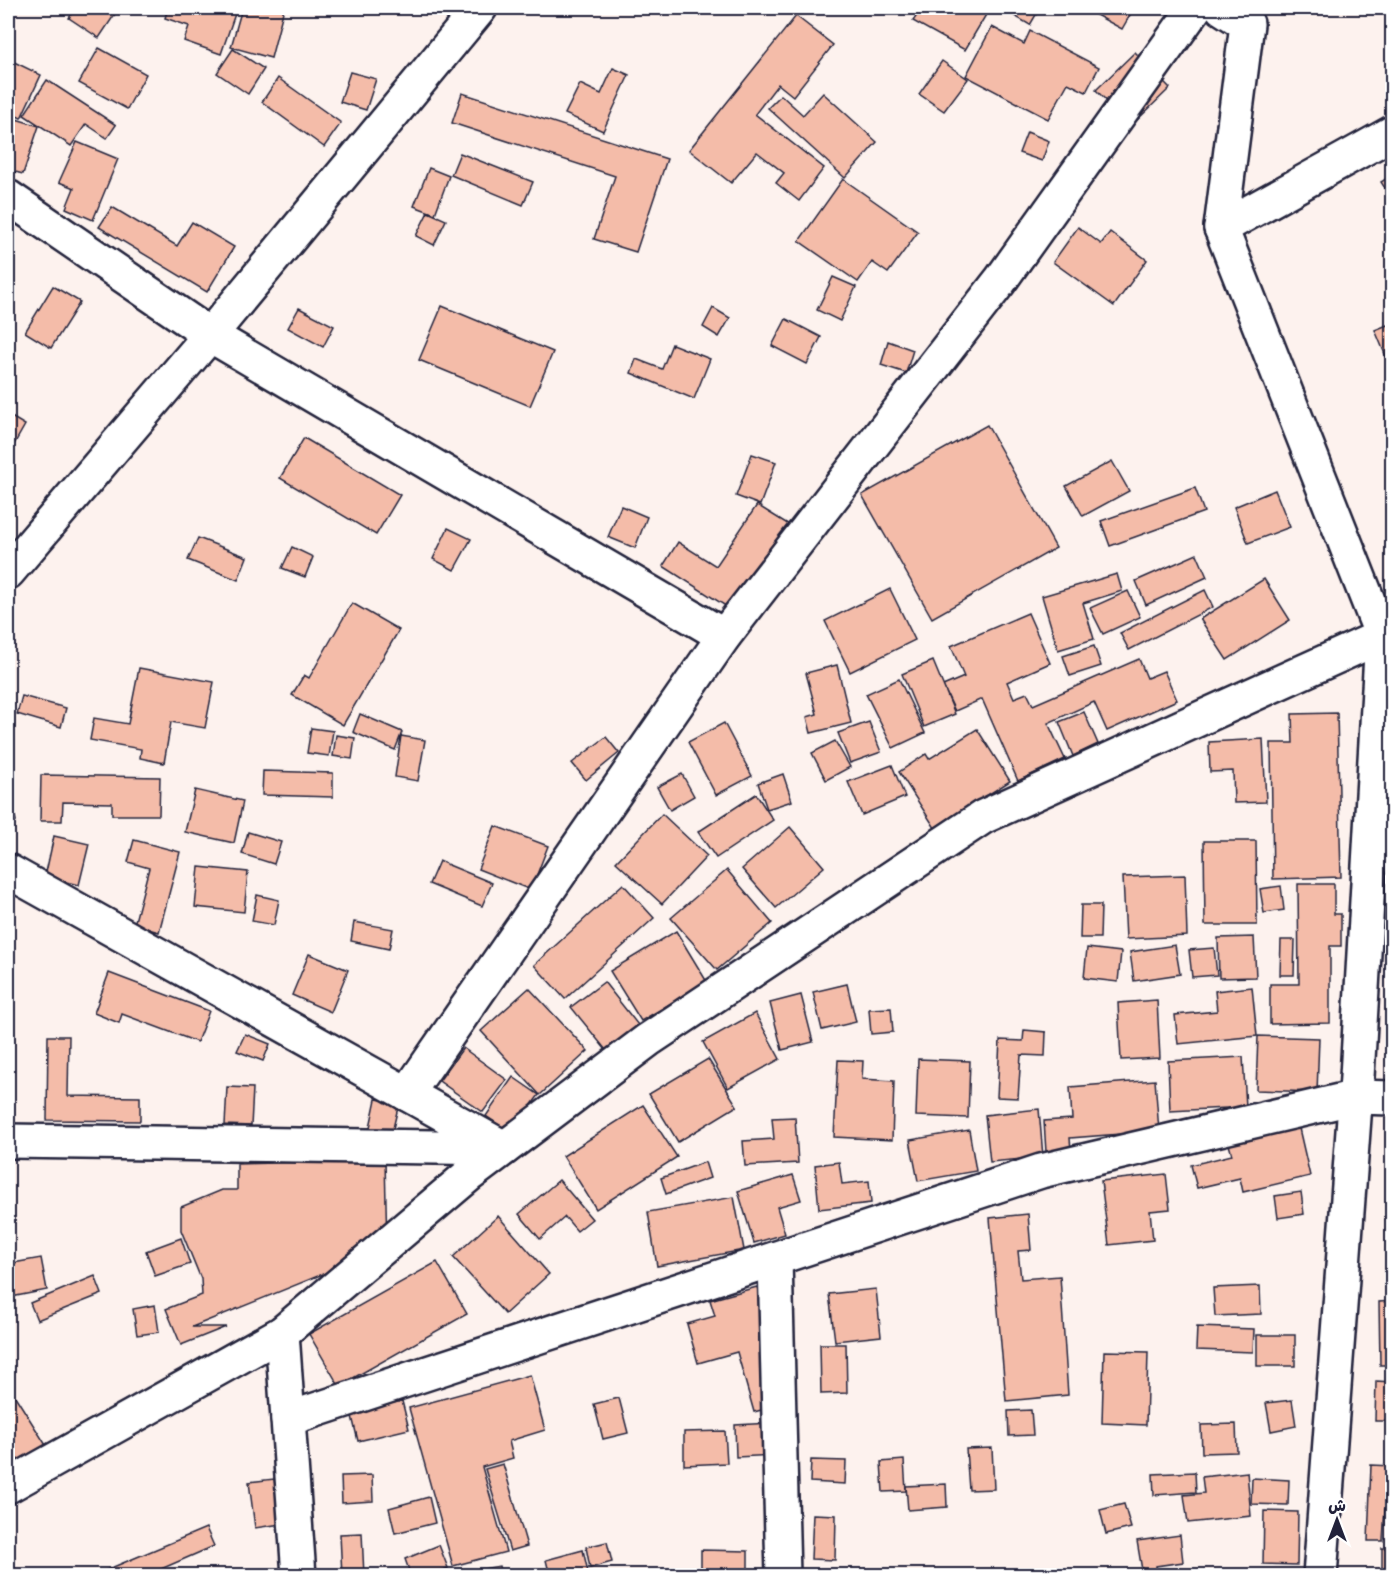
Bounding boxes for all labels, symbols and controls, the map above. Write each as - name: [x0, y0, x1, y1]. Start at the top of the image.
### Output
- north arrow: [1307, 1490, 1367, 1550]
- text: ش: [1328, 1495, 1346, 1519]

